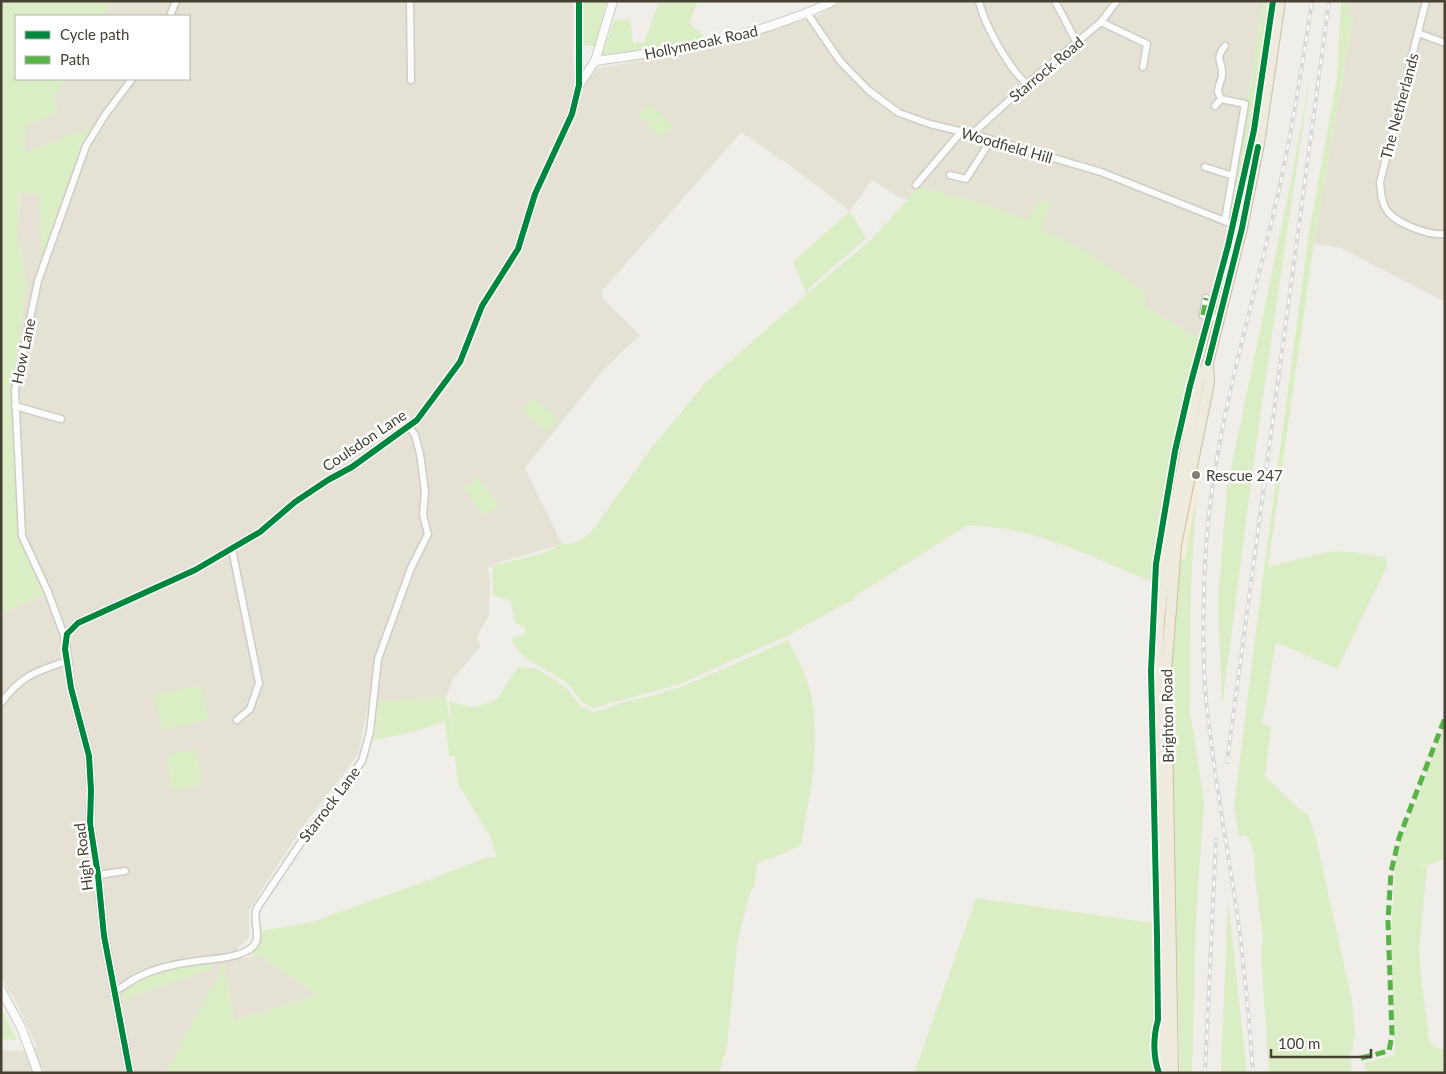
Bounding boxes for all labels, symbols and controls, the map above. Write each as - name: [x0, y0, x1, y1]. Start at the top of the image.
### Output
- legend: [15, 15, 190, 80]
- street label: Hollymeoak Road: [643, 21, 759, 63]
- text: Cycle path: [60, 25, 129, 43]
- street label: Starrock Road: [1005, 33, 1087, 105]
- text: Path: [60, 50, 90, 68]
- street label: The Netherlands: [1376, 51, 1422, 161]
- street label: Woodfield Hill: [959, 123, 1055, 167]
- street label: How Lane: [7, 317, 39, 385]
- street label: Coulsdon Lane: [319, 405, 409, 475]
- place label: Rescue 247: [1206, 466, 1283, 484]
- marker: Rescue 247: [1190, 469, 1202, 481]
- street label: Brighton Road: [1157, 669, 1177, 763]
- street label: Starrock Lane: [295, 763, 363, 845]
- street label: High Road: [70, 822, 96, 892]
- scale bar: [1271, 1026, 1371, 1058]
- text: 100 m: [1278, 1034, 1320, 1052]

